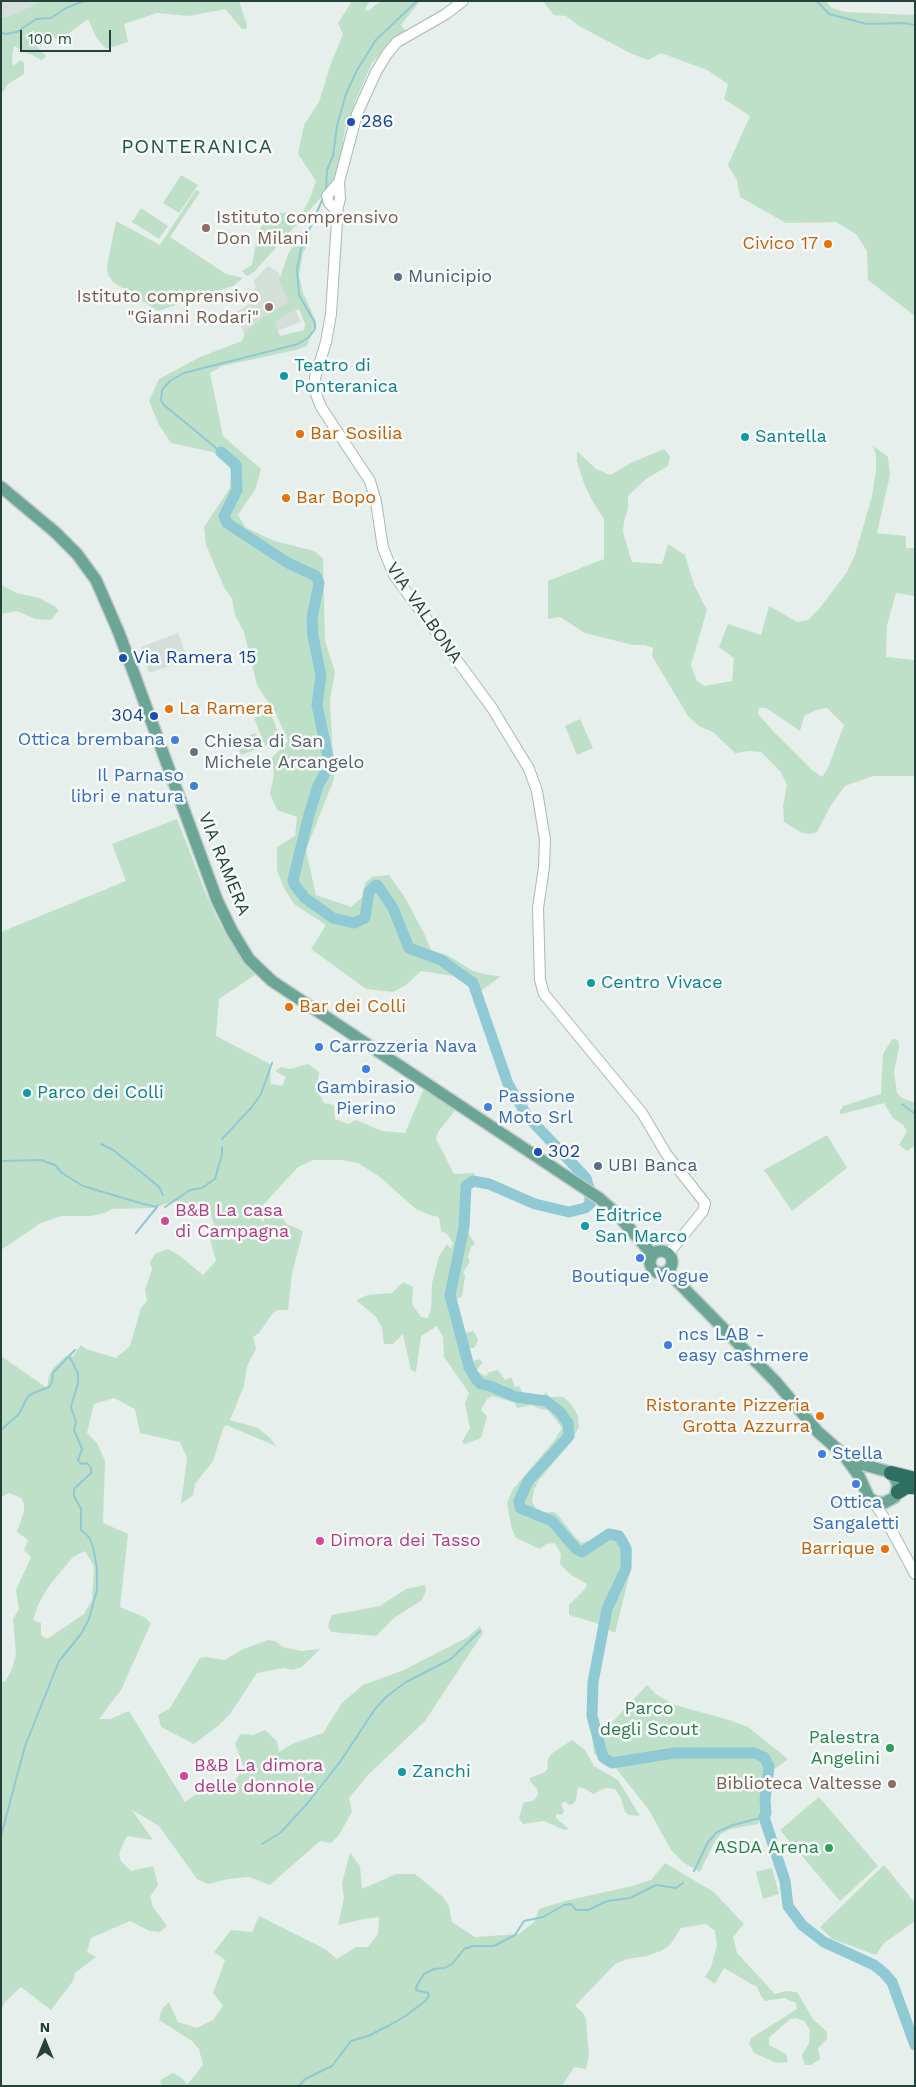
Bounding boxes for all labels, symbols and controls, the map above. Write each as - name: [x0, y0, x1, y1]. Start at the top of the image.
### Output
- scale bar: [22, 20, 114, 52]
- text: 100 m: [28, 30, 72, 48]
- place label: 286: [361, 111, 394, 133]
- marker: 286: [345, 116, 357, 128]
- district label: PONTERANICA: [120, 135, 274, 159]
- place label: Istituto comprensivo Don Milani: [216, 207, 398, 250]
- marker: Istituto comprensivo Don Milani: [200, 222, 212, 234]
- place label: Civico 17: [743, 233, 818, 255]
- marker: Civico 17: [822, 238, 834, 250]
- place label: Municipio: [408, 266, 492, 288]
- marker: Municipio: [392, 271, 404, 283]
- place label: Istituto comprensivo "Gianni Rodari": [77, 286, 259, 328]
- marker: Istituto comprensivo "Gianni Rodari": [263, 301, 275, 313]
- place label: Teatro di Ponteranica: [294, 355, 398, 398]
- marker: Teatro di Ponteranica: [278, 370, 290, 382]
- place label: Bar Sosilia: [310, 423, 403, 445]
- place label: Santella: [755, 426, 827, 448]
- marker: Bar Sosilia: [294, 428, 306, 440]
- marker: Santella: [739, 431, 751, 443]
- place label: Bar Bopo: [296, 487, 376, 509]
- marker: Bar Bopo: [280, 492, 292, 504]
- street label: VIA VALBONA: [381, 558, 467, 668]
- place label: Via Ramera 15: [133, 647, 256, 669]
- marker: Via Ramera 15: [117, 652, 129, 664]
- place label: La Ramera: [179, 698, 273, 720]
- marker: La Ramera: [163, 703, 175, 715]
- place label: 304: [111, 705, 144, 727]
- marker: 304: [148, 710, 160, 722]
- place label: Ottica brembana: [18, 729, 165, 751]
- place label: Chiesa di San Michele Arcangelo: [204, 731, 364, 774]
- marker: Ottica brembana: [169, 734, 181, 746]
- marker: Chiesa di San Michele Arcangelo: [188, 746, 200, 758]
- place label: Il Parnaso libri e natura: [71, 765, 184, 808]
- marker: Il Parnaso libri e natura: [188, 780, 200, 792]
- street label: VIA RAMERA: [193, 809, 255, 919]
- place label: Centro Vivace: [601, 972, 723, 994]
- marker: Centro Vivace: [585, 977, 597, 989]
- place label: Bar dei Colli: [299, 996, 406, 1018]
- marker: Bar dei Colli: [283, 1001, 295, 1013]
- place label: Carrozzeria Nava: [329, 1036, 477, 1058]
- marker: Carrozzeria Nava: [313, 1041, 325, 1053]
- marker: Gambirasio Pierino: [360, 1063, 372, 1075]
- place label: Gambirasio Pierino: [317, 1077, 415, 1120]
- place label: Parco dei Colli: [37, 1082, 164, 1104]
- place label: Passione Moto Srl: [498, 1086, 575, 1128]
- marker: Parco dei Colli: [21, 1087, 33, 1099]
- marker: Passione Moto Srl: [482, 1101, 494, 1113]
- place label: 302: [548, 1141, 580, 1163]
- marker: 302: [532, 1146, 544, 1158]
- place label: UBI Banca: [608, 1155, 697, 1177]
- marker: UBI Banca: [592, 1160, 604, 1172]
- place label: B&B La casa di Campagna: [175, 1200, 289, 1242]
- place label: Editrice San Marco: [595, 1205, 687, 1248]
- marker: B&B La casa di Campagna: [159, 1215, 171, 1227]
- marker: Editrice San Marco: [579, 1220, 591, 1232]
- marker: Boutique Vogue: [634, 1252, 646, 1264]
- place label: Boutique Vogue: [571, 1266, 709, 1288]
- place label: ncs LAB - easy cashmere: [678, 1324, 809, 1366]
- marker: ncs LAB - easy cashmere: [662, 1339, 674, 1351]
- place label: Ristorante Pizzeria Grotta Azzurra: [646, 1395, 810, 1438]
- marker: Ristorante Pizzeria Grotta Azzurra: [814, 1410, 826, 1422]
- place label: Stella: [832, 1443, 883, 1465]
- marker: Stella: [816, 1448, 828, 1460]
- marker: Ottica Sangaletti: [850, 1478, 862, 1490]
- place label: Ottica Sangaletti: [813, 1492, 899, 1535]
- place label: Dimora dei Tasso: [330, 1530, 481, 1552]
- marker: Dimora dei Tasso: [314, 1535, 326, 1547]
- place label: Barrique: [801, 1538, 875, 1560]
- marker: Barrique: [879, 1543, 891, 1555]
- park label: Parco degli Scout: [600, 1698, 698, 1740]
- place label: Palestra Angelini: [809, 1727, 880, 1770]
- marker: Palestra Angelini: [884, 1742, 896, 1754]
- place label: B&B La dimora delle donnole: [194, 1755, 323, 1798]
- place label: Zanchi: [412, 1761, 471, 1783]
- marker: Zanchi: [396, 1766, 408, 1778]
- marker: B&B La dimora delle donnole: [178, 1770, 190, 1782]
- place label: Biblioteca Valtesse: [716, 1773, 882, 1795]
- marker: Biblioteca Valtesse: [886, 1778, 898, 1790]
- place label: ASDA Arena: [714, 1837, 819, 1859]
- marker: ASDA Arena: [823, 1842, 835, 1854]
- north arrow: [20, 2017, 70, 2067]
- text: N: [40, 2019, 50, 2035]

